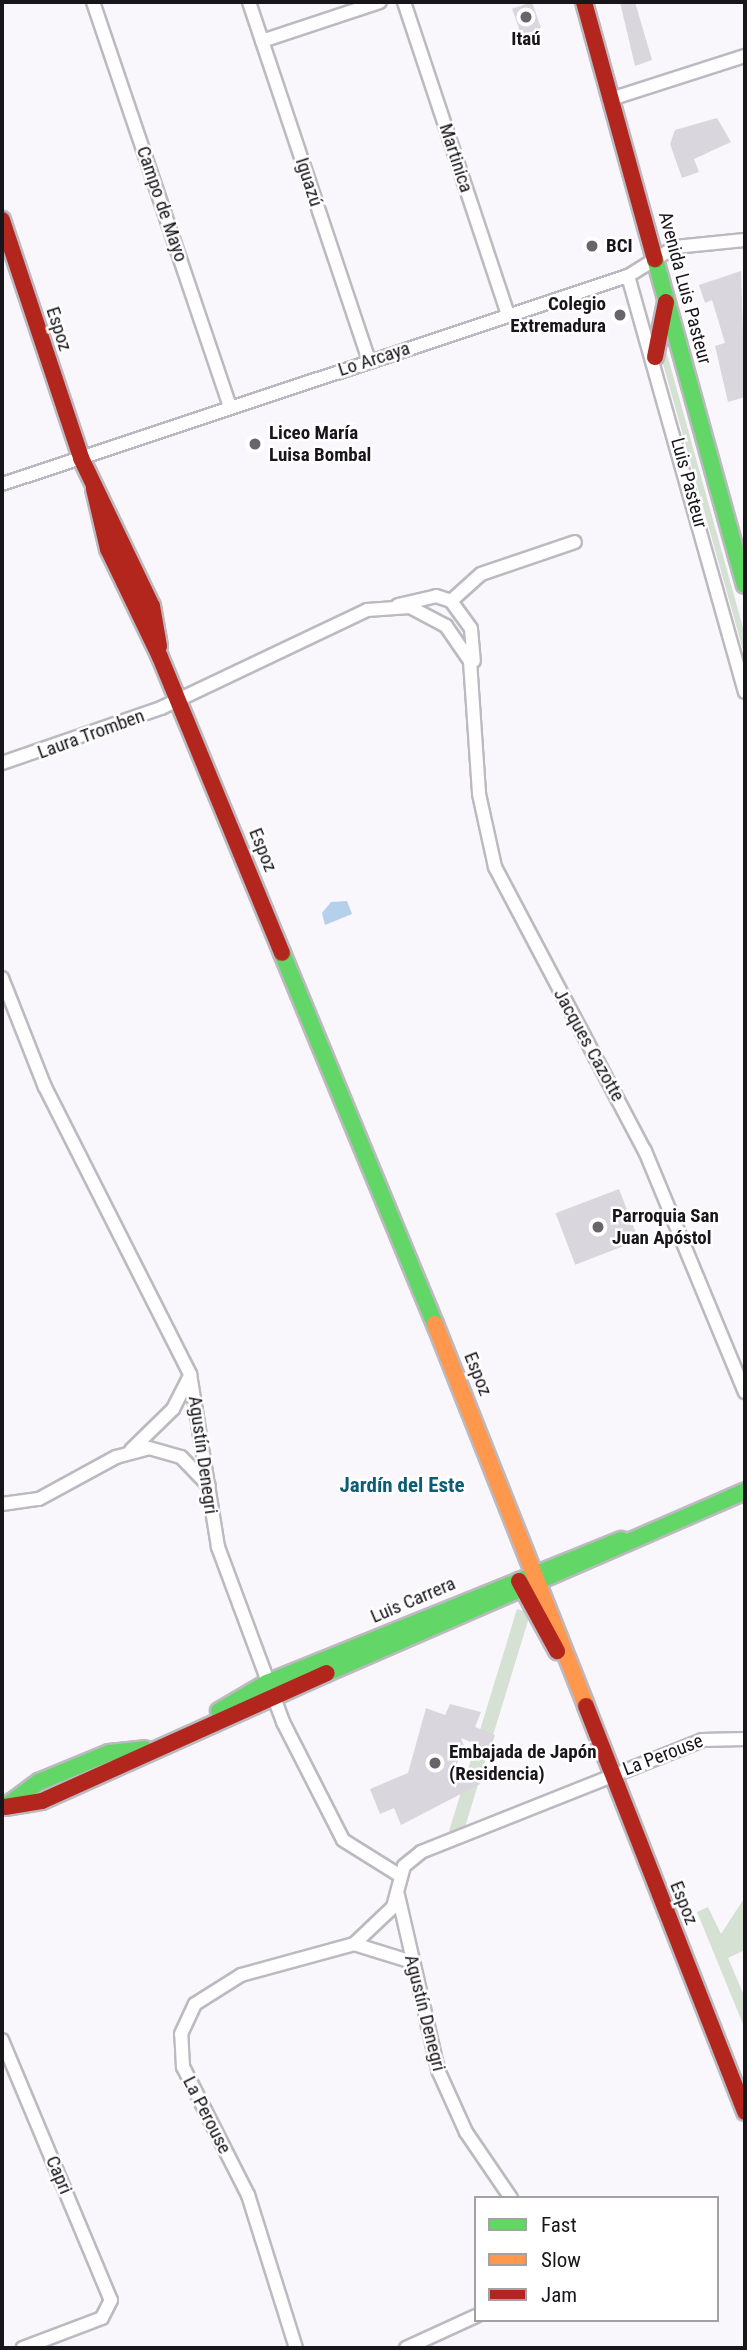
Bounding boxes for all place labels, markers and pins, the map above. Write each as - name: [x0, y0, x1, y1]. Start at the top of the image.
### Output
- marker: Itaú: [518, 9, 534, 25]
- place label: Itaú: [511, 28, 541, 50]
- place label: BCI: [606, 235, 633, 257]
- marker: BCI: [584, 238, 600, 254]
- place label: Colegio Extremadura: [510, 293, 606, 337]
- marker: Colegio Extremadura: [612, 307, 628, 323]
- place label: Liceo María Luisa Bombal: [269, 422, 371, 466]
- marker: Liceo María Luisa Bombal: [247, 436, 263, 452]
- place label: Parroquia San Juan Apóstol: [612, 1205, 719, 1249]
- marker: Parroquia San Juan Apóstol: [590, 1219, 606, 1235]
- place label: Embajada de Japón (Residencia): [449, 1741, 597, 1785]
- marker: Embajada de Japón (Residencia): [427, 1755, 443, 1771]

